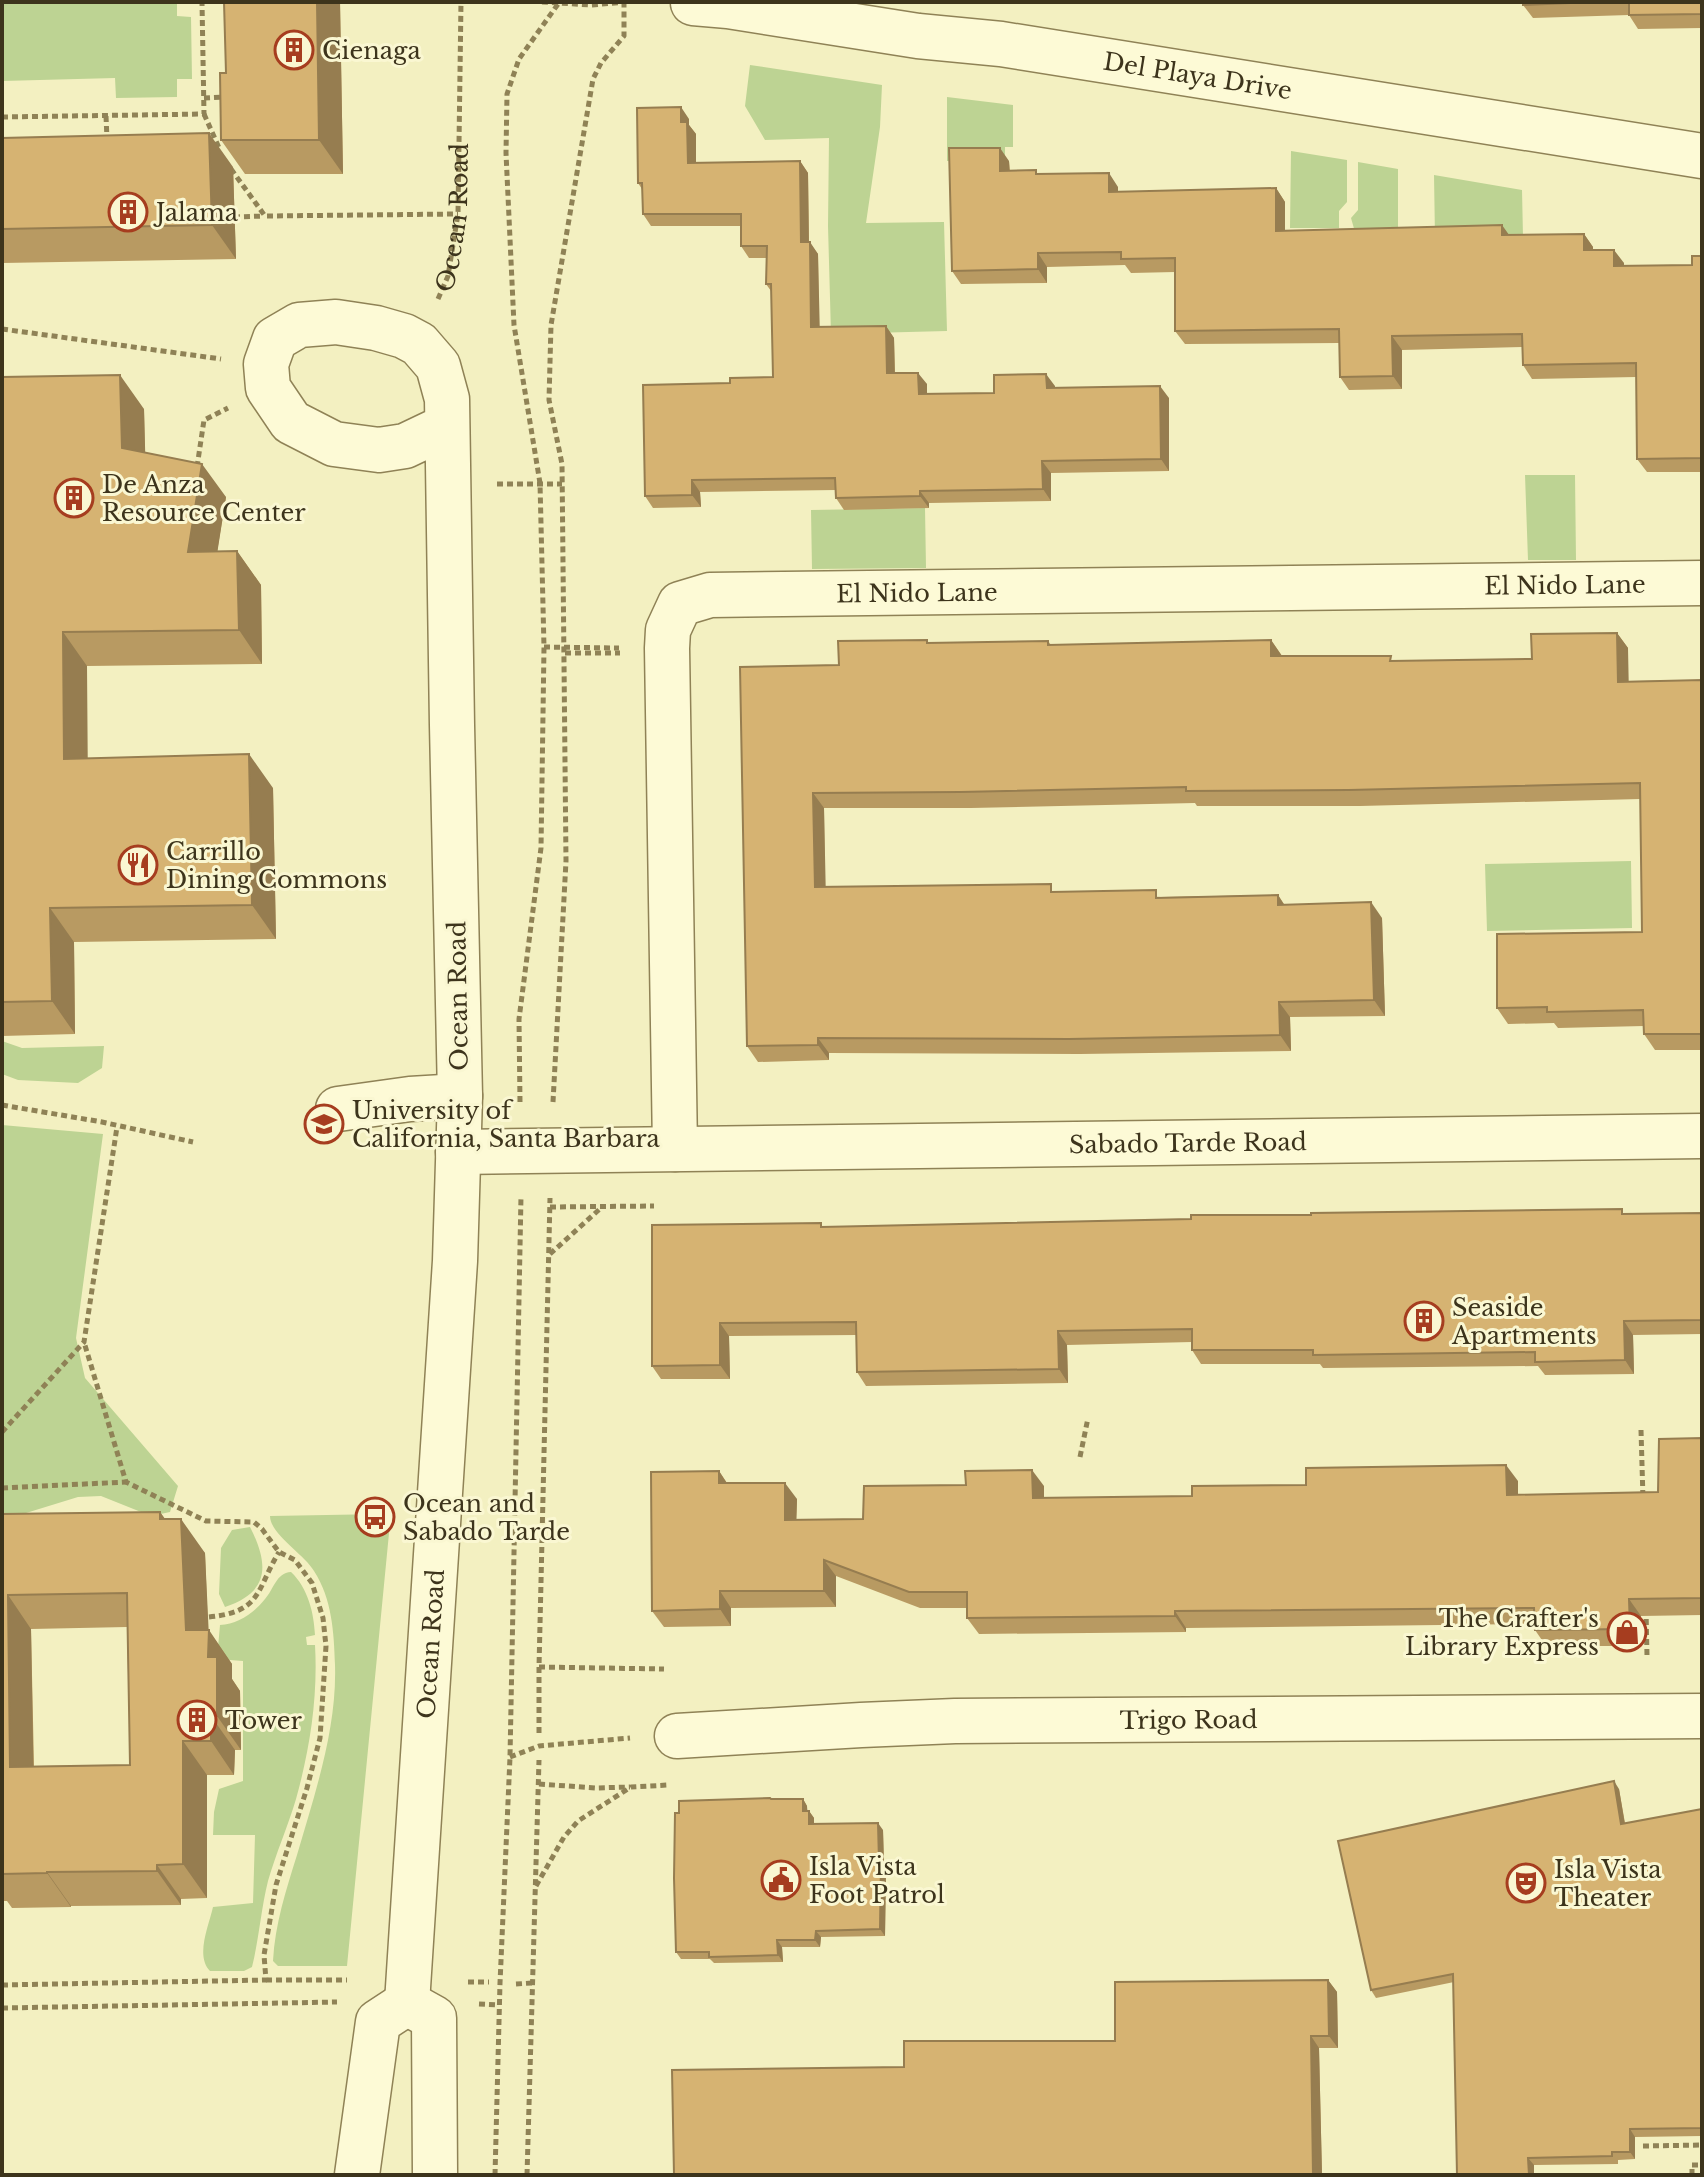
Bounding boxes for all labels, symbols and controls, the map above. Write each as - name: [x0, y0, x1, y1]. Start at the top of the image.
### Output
- building icon: Cienaga: [273, 29, 315, 71]
- place label: Cienaga: [322, 36, 421, 65]
- street label: Del Playa Drive: [1101, 46, 1294, 105]
- street label: Ocean Road: [428, 143, 474, 297]
- building icon: Jalama: [107, 191, 149, 233]
- place label: Jalama: [153, 198, 239, 227]
- place label: De Anza Resource Center: [102, 470, 306, 527]
- building icon: De Anza Resource Center: [53, 477, 95, 519]
- street label: El Nido Lane: [1484, 569, 1646, 600]
- street label: El Nido Lane: [836, 577, 998, 608]
- place label: Carrillo Dining Commons: [166, 837, 387, 894]
- restaurant icon: Carrillo Dining Commons: [117, 844, 159, 886]
- street label: Ocean Road: [442, 921, 474, 1071]
- place label: University of California, Santa Barbara: [352, 1096, 661, 1153]
- school or university icon: University of California, Santa Barbara: [303, 1103, 345, 1145]
- street label: Sabado Tarde Road: [1069, 1127, 1307, 1159]
- place label: Seaside Apartments: [1451, 1293, 1597, 1350]
- building icon: Seaside Apartments: [1403, 1300, 1445, 1342]
- place label: Ocean and Sabado Tarde: [403, 1489, 570, 1546]
- bus stop icon: Ocean and Sabado Tarde: [354, 1496, 396, 1538]
- street label: Ocean Road: [411, 1568, 450, 1720]
- place label: The Crafter's Library Express: [1405, 1604, 1599, 1661]
- shop icon: The Crafter's Library Express: [1606, 1611, 1648, 1653]
- building icon: Tower: [176, 1699, 218, 1741]
- street label: Trigo Road: [1120, 1704, 1258, 1734]
- place label: Tower: [225, 1706, 303, 1735]
- place label: Isla Vista Foot Patrol: [809, 1852, 945, 1909]
- place label: Isla Vista Theater: [1554, 1855, 1662, 1912]
- public building icon: Isla Vista Foot Patrol: [760, 1859, 802, 1901]
- theatre icon: Isla Vista Theater: [1505, 1862, 1547, 1904]

